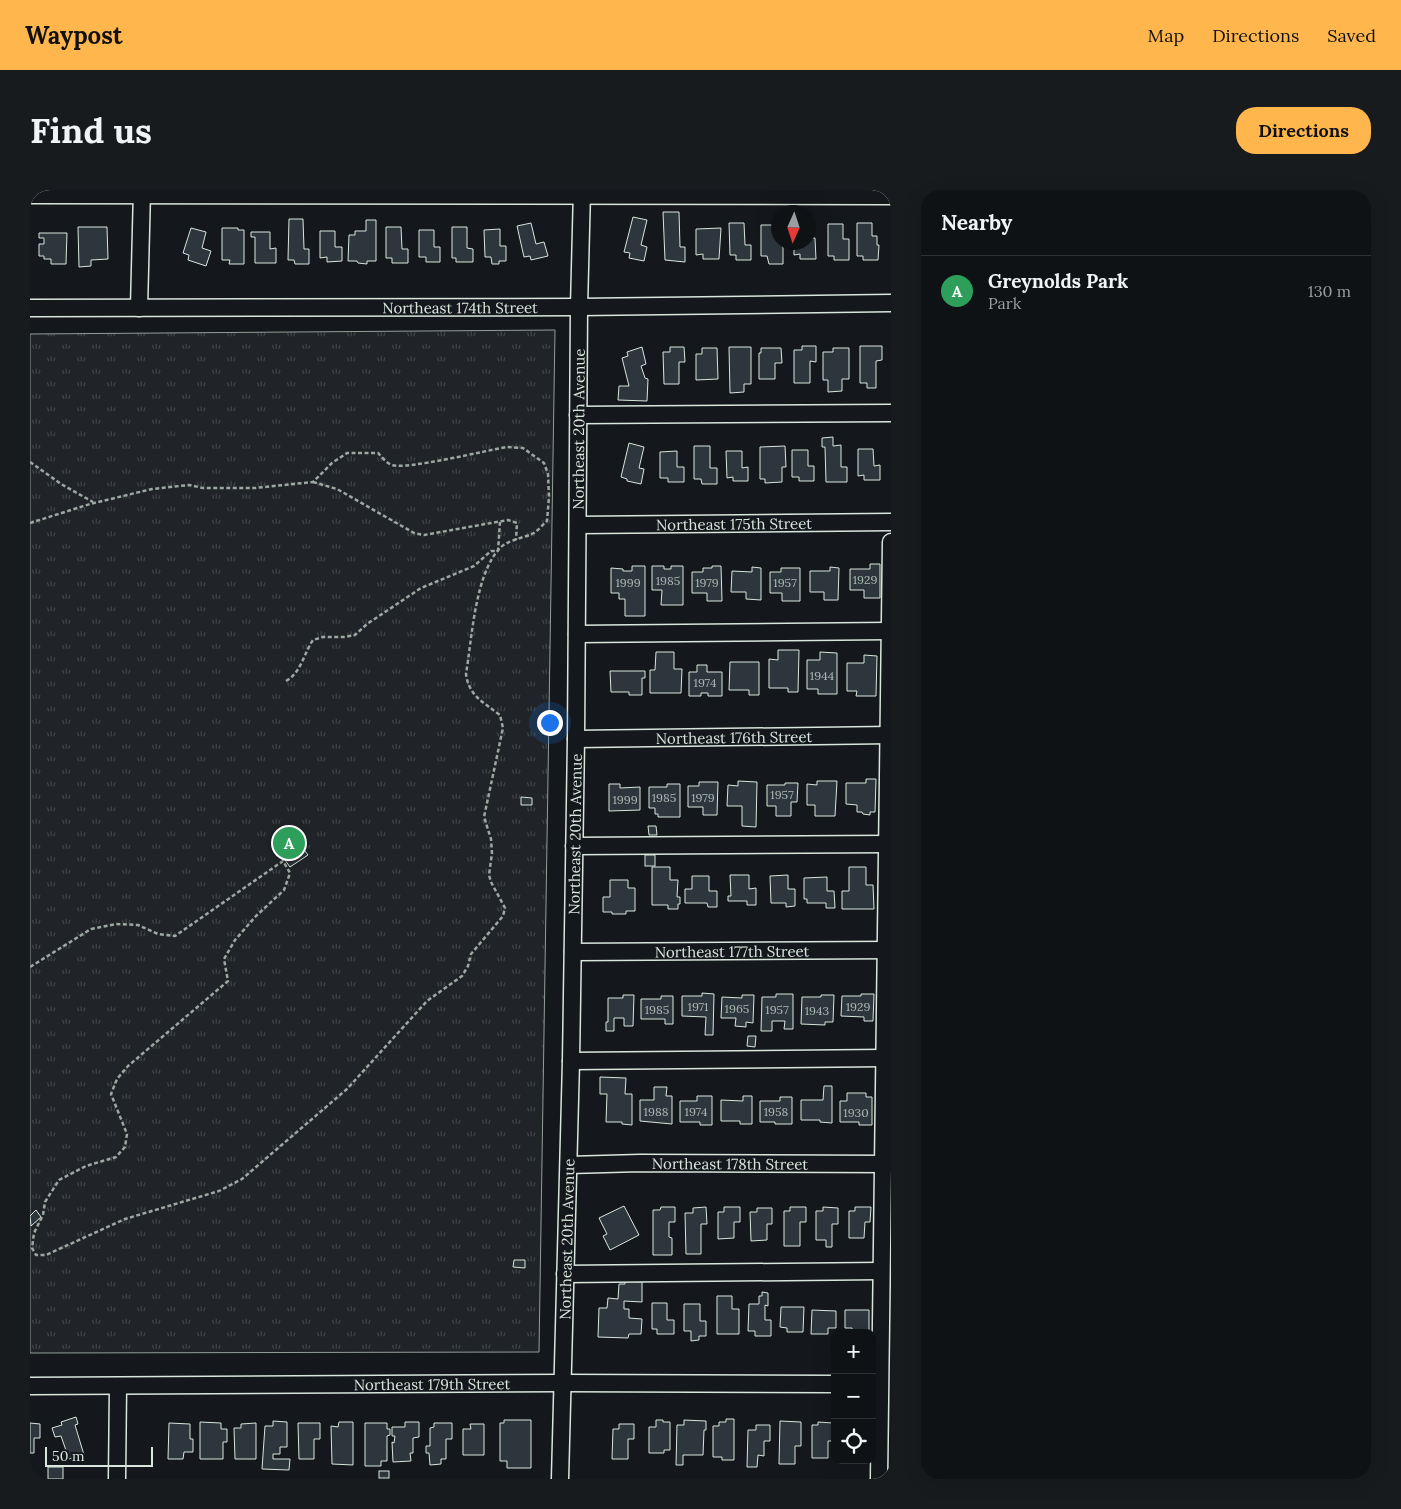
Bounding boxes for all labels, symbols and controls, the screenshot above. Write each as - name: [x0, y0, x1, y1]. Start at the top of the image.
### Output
- text: Waypost: [25, 20, 123, 51]
- text: Map: [1148, 24, 1184, 47]
- text: Directions: [1212, 24, 1299, 47]
- text: Saved: [1327, 24, 1376, 47]
- button: Directions: [1236, 107, 1371, 154]
- text: Find us: [30, 108, 152, 153]
- north arrow: [771, 205, 816, 250]
- text: Nearby: [941, 209, 1012, 236]
- text: Greynolds Park: [988, 269, 1128, 293]
- text: A: [952, 281, 962, 301]
- text: 130 m: [1308, 281, 1351, 301]
- text: Park: [988, 293, 1021, 313]
- street label: Northeast 174th Street: [382, 298, 538, 317]
- street label: Northeast 20th Avenue: [568, 349, 588, 510]
- street label: Northeast 175th Street: [656, 513, 812, 534]
- house number: 1929: [853, 572, 877, 587]
- house number: 1985: [656, 573, 680, 588]
- house number: 1999: [615, 575, 641, 590]
- house number: 1979: [695, 575, 719, 590]
- house number: 1957: [773, 575, 797, 590]
- house number: 1944: [810, 668, 835, 683]
- house number: 1974: [694, 675, 717, 690]
- your location: [537, 710, 563, 736]
- street label: Northeast 176th Street: [656, 726, 813, 747]
- street label: Northeast 20th Avenue: [564, 753, 585, 915]
- house number: 1957: [770, 787, 794, 802]
- house number: 1985: [652, 790, 676, 805]
- house number: 1979: [691, 790, 715, 805]
- house number: 1999: [612, 792, 638, 807]
- pin: A: [273, 824, 305, 862]
- street label: Northeast 177th Street: [655, 941, 810, 961]
- house number: 1971: [688, 999, 708, 1014]
- house number: 1929: [846, 999, 870, 1014]
- house number: 1965: [725, 1001, 749, 1016]
- house number: 1985: [645, 1002, 669, 1017]
- house number: 1957: [765, 1002, 789, 1017]
- house number: 1943: [805, 1003, 830, 1018]
- house number: 1988: [644, 1104, 669, 1119]
- house number: 1974: [685, 1104, 708, 1119]
- house number: 1958: [764, 1104, 789, 1119]
- house number: 1930: [843, 1105, 869, 1120]
- street label: Northeast 178th Street: [652, 1154, 808, 1173]
- street label: Northeast 20th Avenue: [555, 1158, 578, 1320]
- map controls: [831, 1329, 876, 1464]
- button: +: [831, 1329, 876, 1374]
- street label: Northeast 179th Street: [354, 1374, 510, 1394]
- button: −: [831, 1374, 876, 1419]
- button: locate: [831, 1419, 876, 1464]
- scale bar: [45, 1444, 152, 1467]
- text: 50 m: [52, 1447, 85, 1465]

